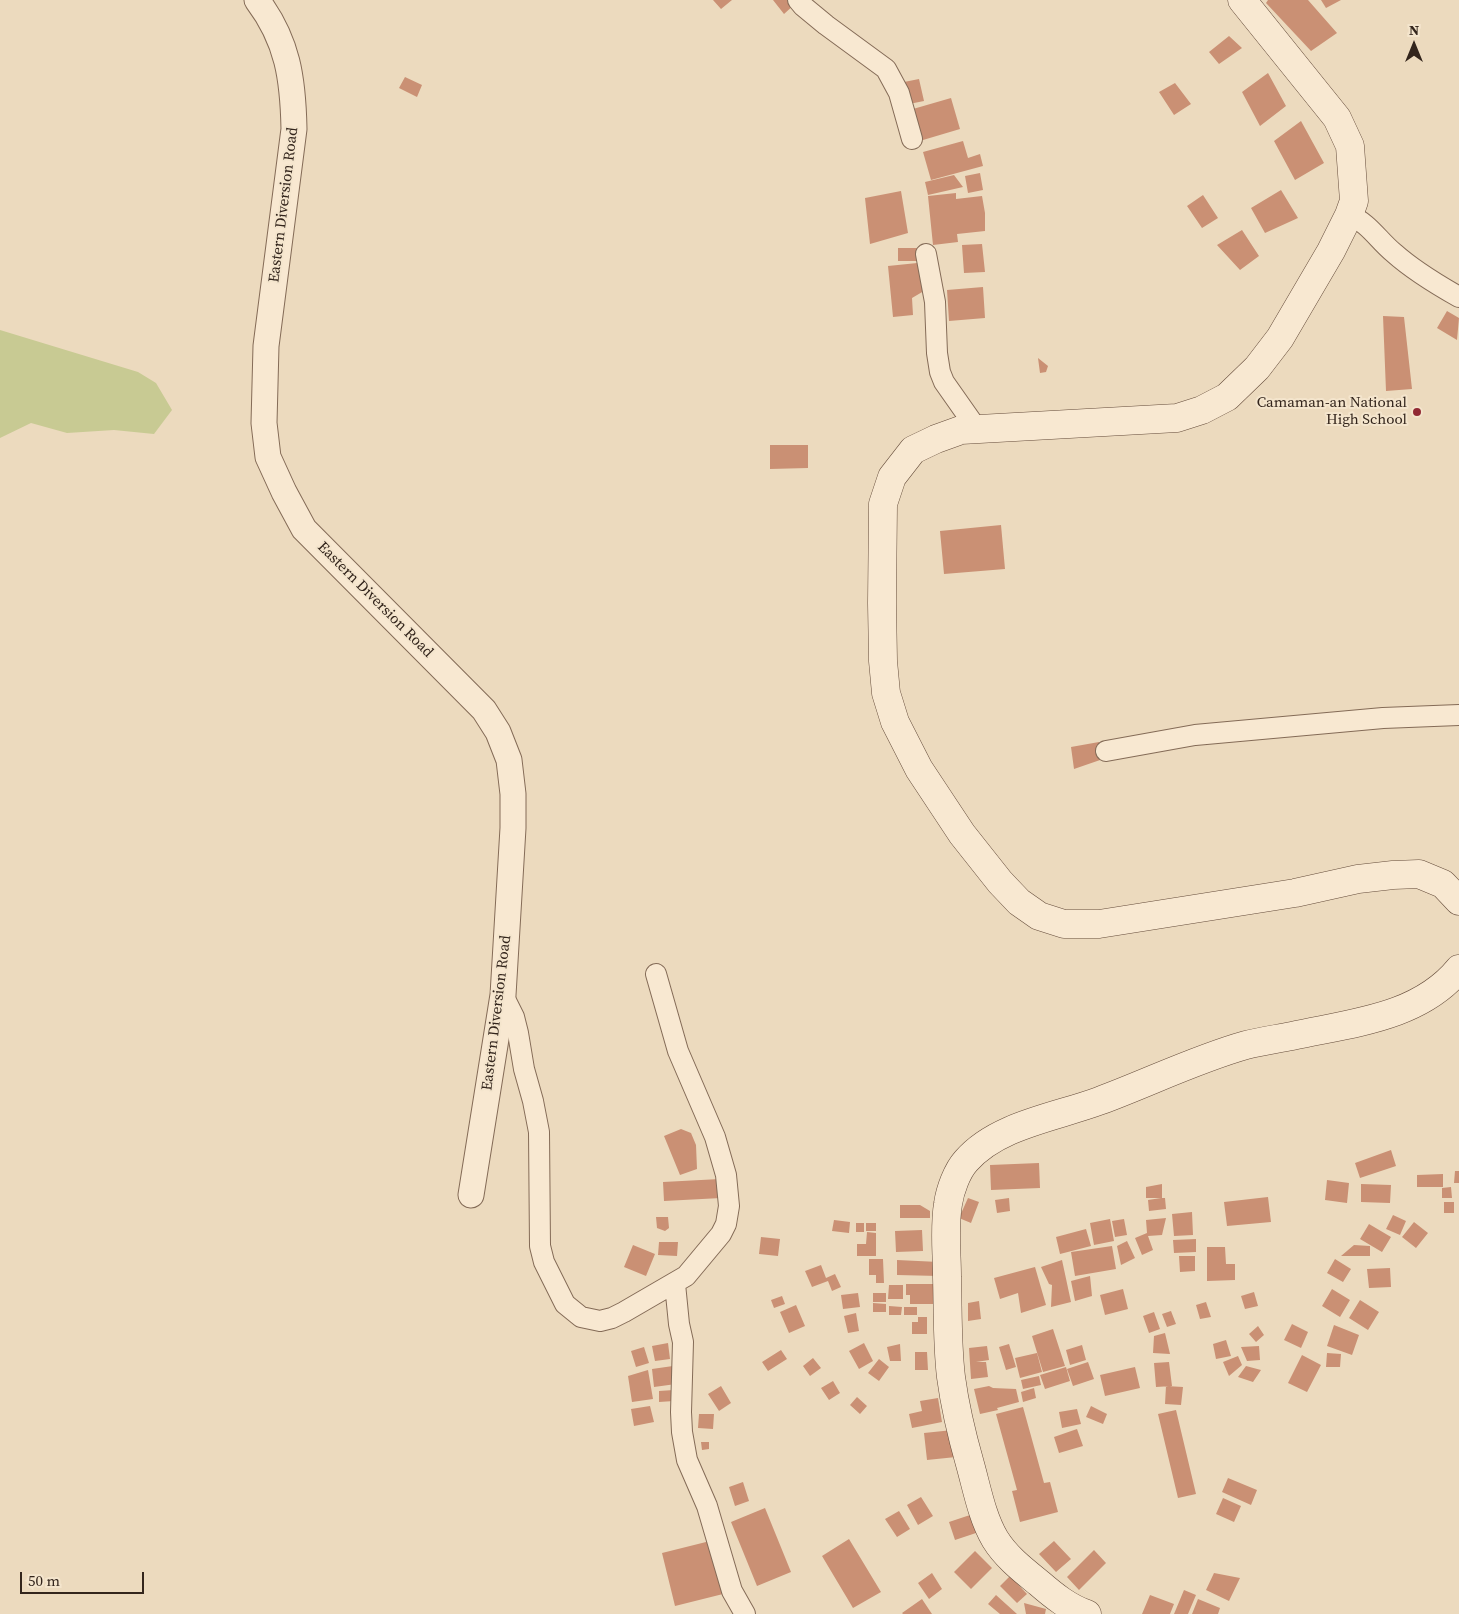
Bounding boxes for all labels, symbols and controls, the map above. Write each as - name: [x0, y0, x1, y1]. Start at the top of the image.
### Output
- north arrow: [1389, 20, 1439, 70]
- text: N: [1409, 20, 1419, 40]
- street label: Eastern Diversion Road: [266, 126, 302, 284]
- place label: Camaman-an National High School: [1257, 394, 1407, 429]
- marker: Camaman-an National High School: [1411, 406, 1423, 418]
- street label: Eastern Diversion Road: [313, 538, 437, 662]
- street label: Eastern Diversion Road: [479, 934, 515, 1092]
- scale bar: [22, 1562, 146, 1594]
- text: 50 m: [28, 1570, 60, 1591]

